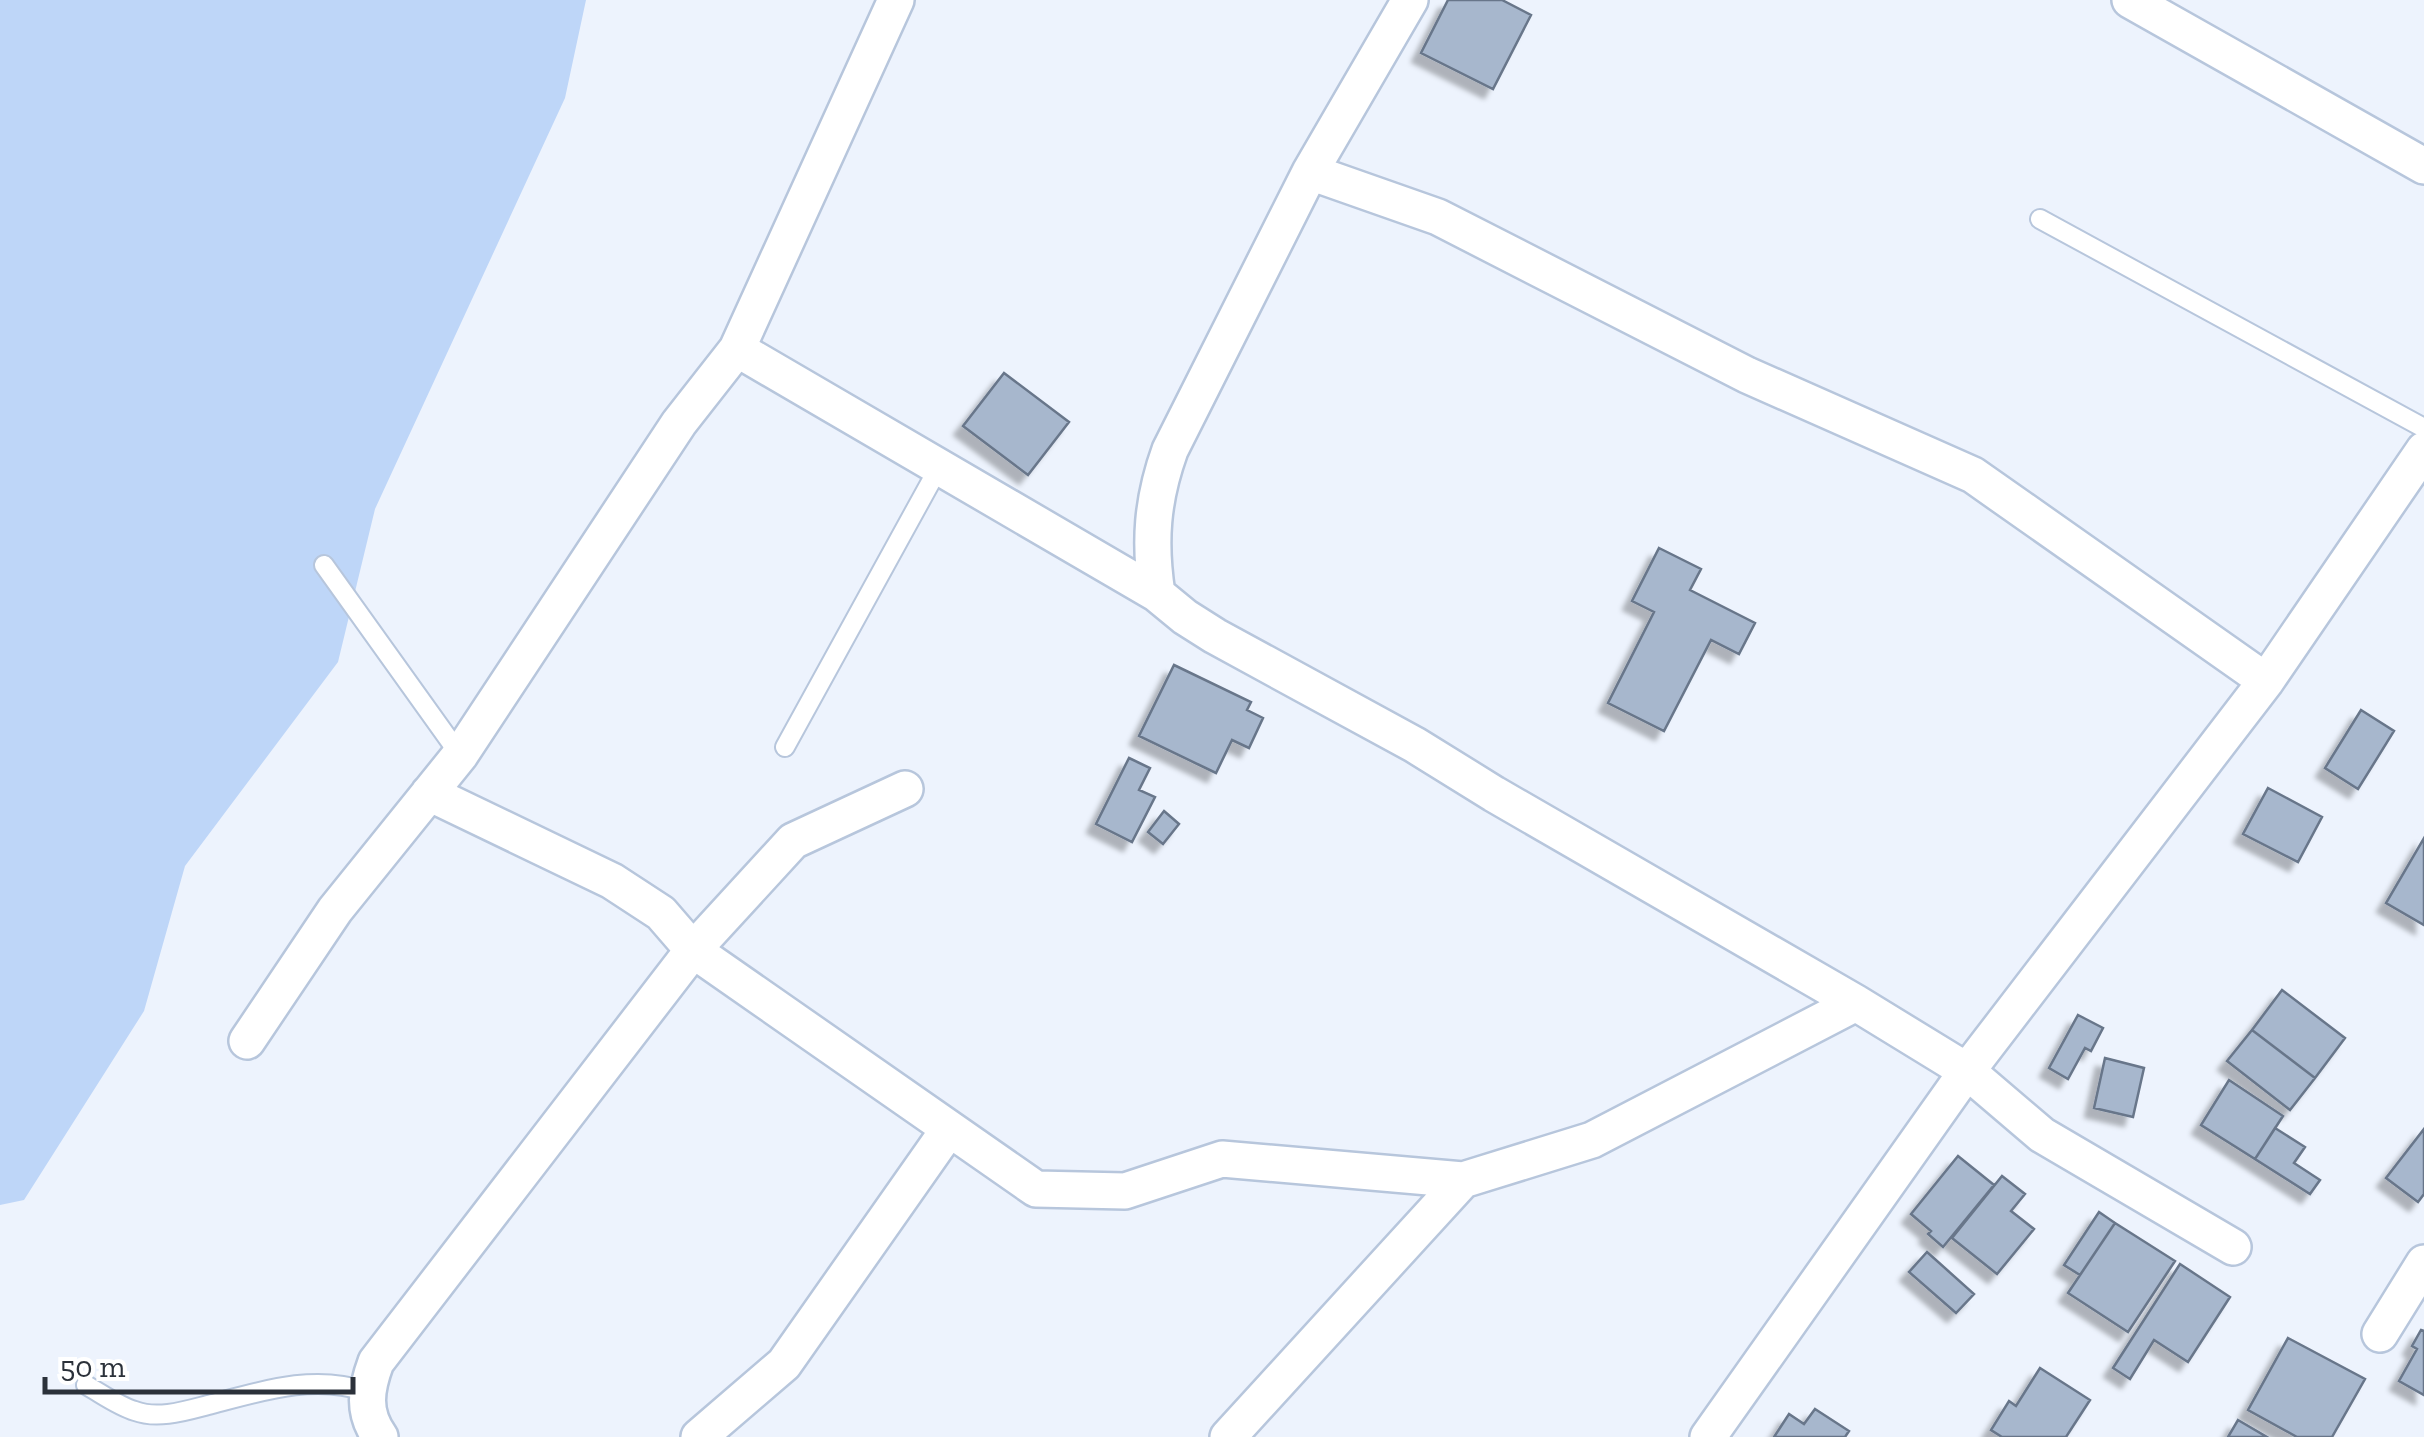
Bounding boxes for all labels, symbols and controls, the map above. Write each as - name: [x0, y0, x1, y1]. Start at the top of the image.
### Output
- scale bar: [45, 1332, 352, 1394]
- text: 50 m: [60, 1349, 125, 1385]

